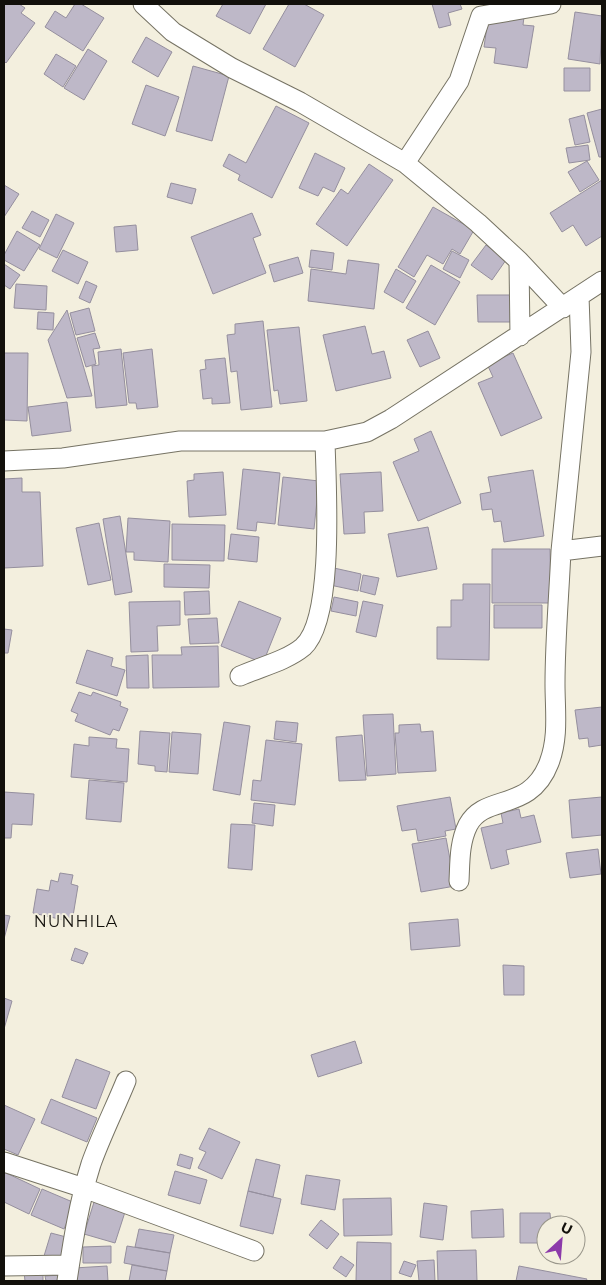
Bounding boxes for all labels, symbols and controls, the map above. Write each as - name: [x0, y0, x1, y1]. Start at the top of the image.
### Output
- district label: NUNHILA: [34, 912, 118, 931]
- north arrow: [536, 1215, 586, 1265]
- text: U: [558, 1218, 576, 1239]

